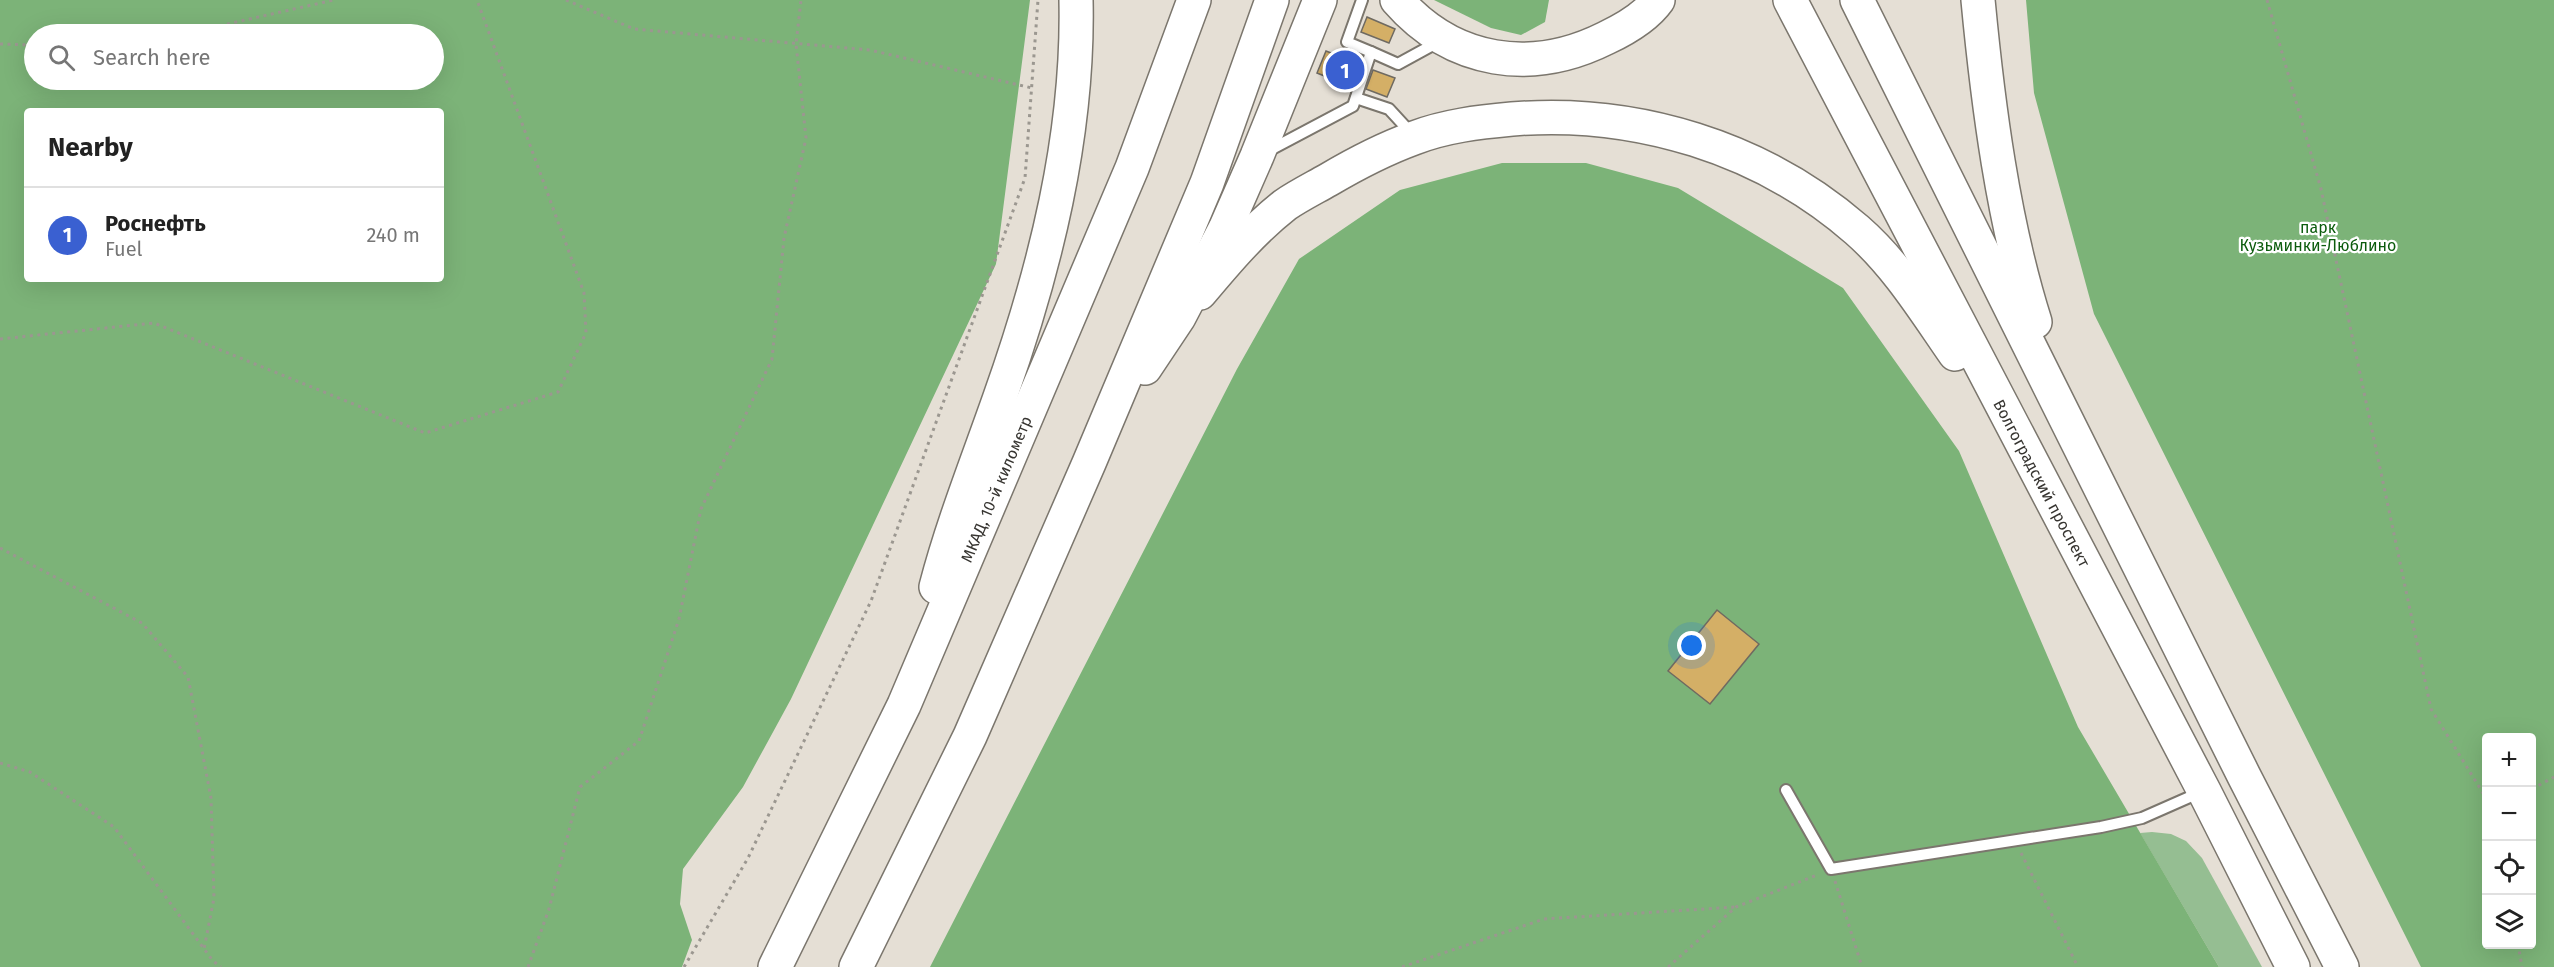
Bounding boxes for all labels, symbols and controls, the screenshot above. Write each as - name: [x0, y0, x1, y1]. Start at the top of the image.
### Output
- search box: [24, 24, 444, 90]
- icon: search: [45, 41, 78, 74]
- text: Search here: [93, 44, 211, 71]
- pin: 1: [1326, 48, 1364, 92]
- text: Nearby: [48, 132, 133, 163]
- text: Роснефть: [105, 210, 206, 237]
- park label: парк Кузьминки-Люблино: [2240, 218, 2396, 255]
- text: 1: [63, 223, 72, 247]
- text: 240 m: [366, 223, 420, 247]
- text: Fuel: [105, 237, 142, 261]
- street label: Волгоградский проспект: [1989, 396, 2094, 571]
- street label: МКАД, 10-й километр: [957, 413, 1036, 565]
- your location: [1677, 631, 1706, 660]
- map controls: [2482, 733, 2536, 949]
- button: +: [2482, 733, 2536, 787]
- button: −: [2482, 787, 2536, 841]
- button: locate: [2482, 841, 2536, 895]
- button: layers: [2482, 895, 2536, 949]

